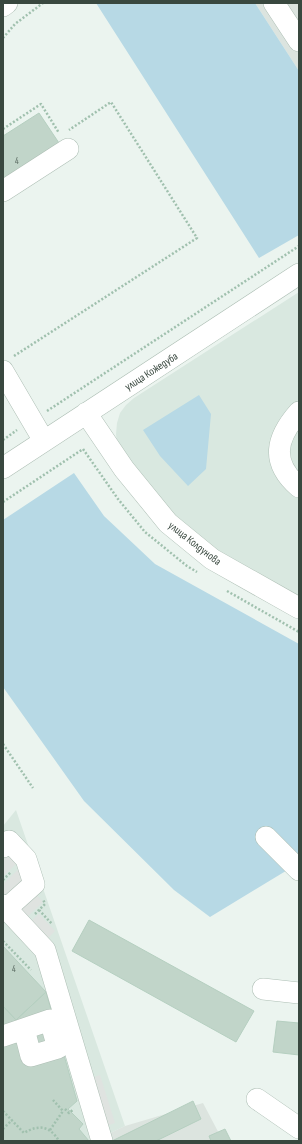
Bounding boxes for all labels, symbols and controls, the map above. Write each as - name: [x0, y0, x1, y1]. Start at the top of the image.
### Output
- house number: 4: [15, 156, 19, 167]
- street label: улица Кожедуба: [122, 349, 180, 393]
- street label: улица Колдунова: [166, 519, 224, 568]
- house number: 4: [12, 964, 16, 975]

